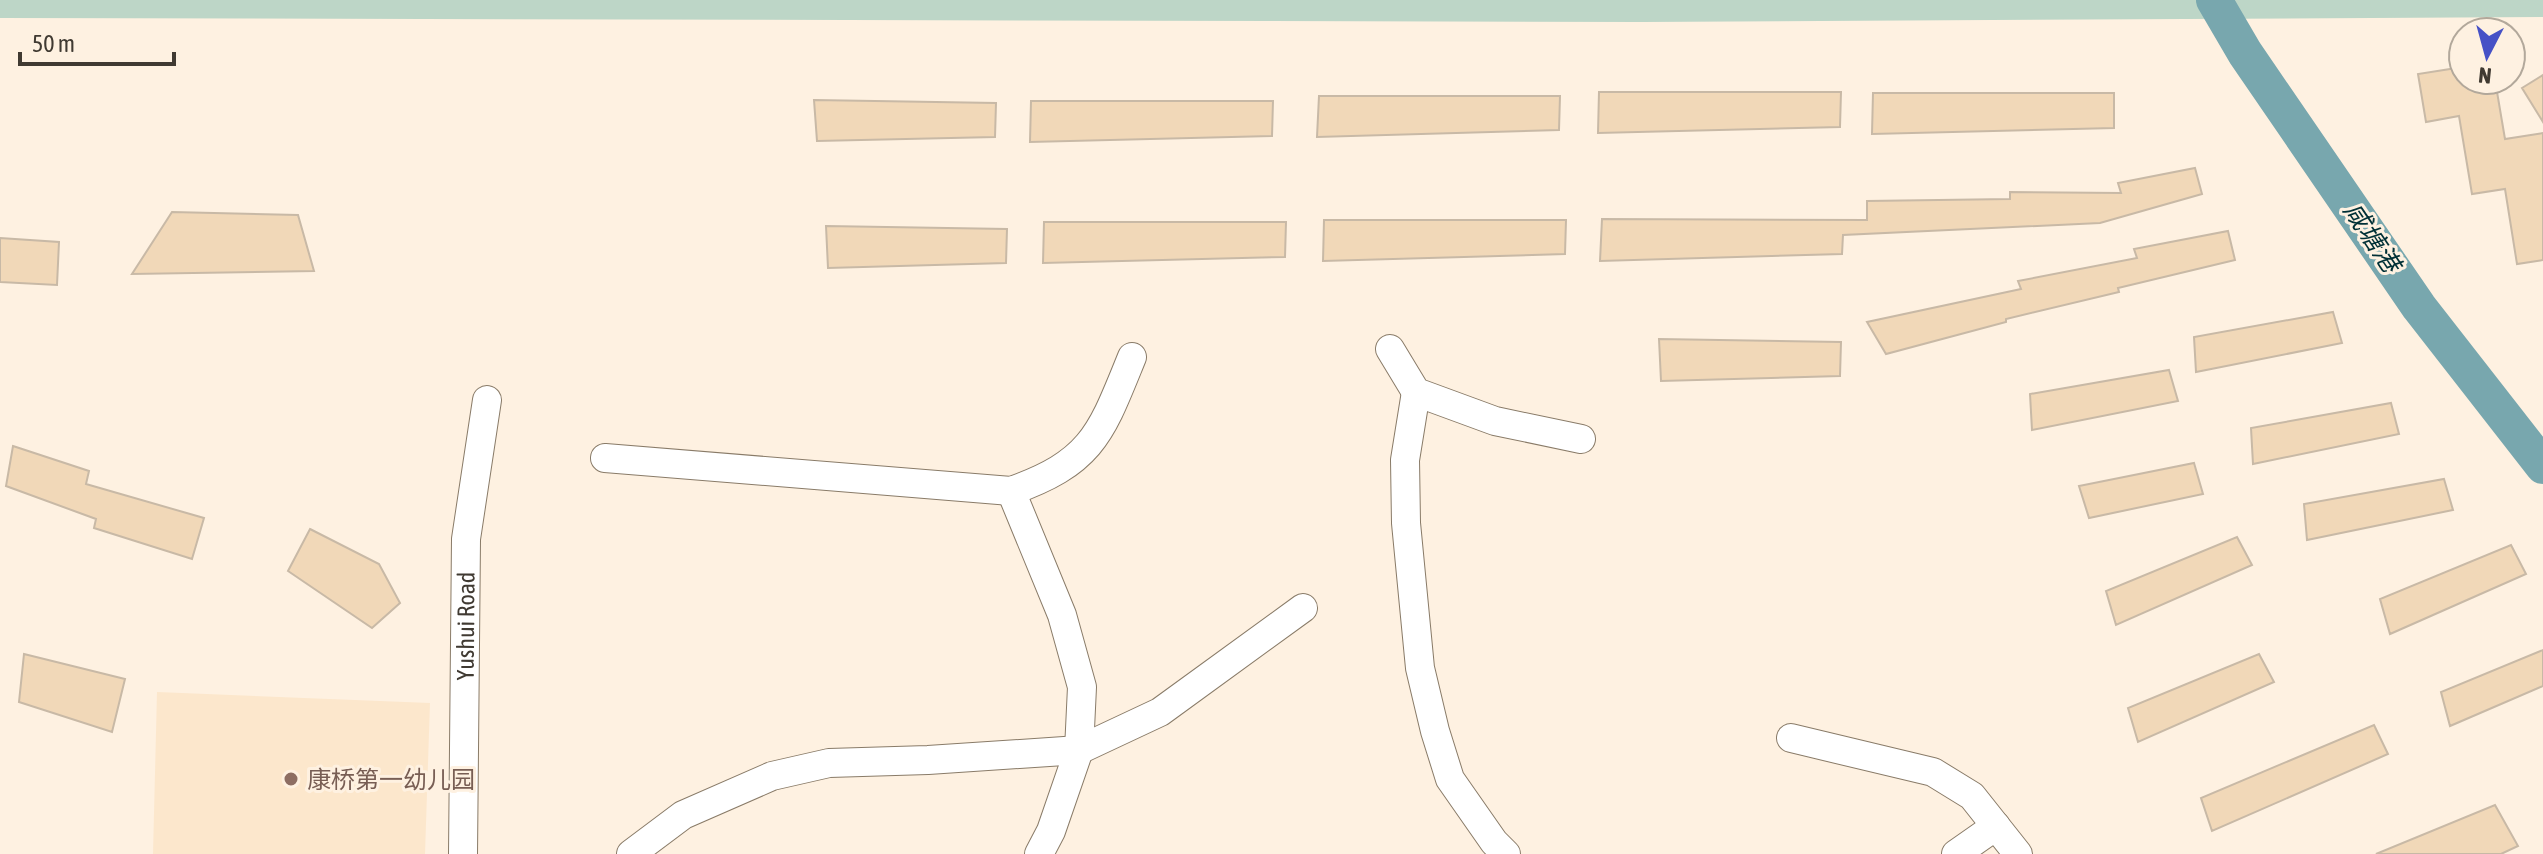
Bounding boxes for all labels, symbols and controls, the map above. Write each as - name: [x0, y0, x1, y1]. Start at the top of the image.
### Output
- scale bar: [20, 16, 174, 66]
- north arrow: [2447, 16, 2527, 96]
- text: 50 m: [32, 30, 75, 57]
- text: N: [2477, 62, 2493, 89]
- water label: 咸塘港: [2338, 196, 2408, 281]
- street label: Yushui Road: [451, 572, 479, 680]
- place label: 康桥第一幼儿园: [307, 766, 475, 793]
- marker: 康桥第一幼儿园: [282, 770, 300, 788]

